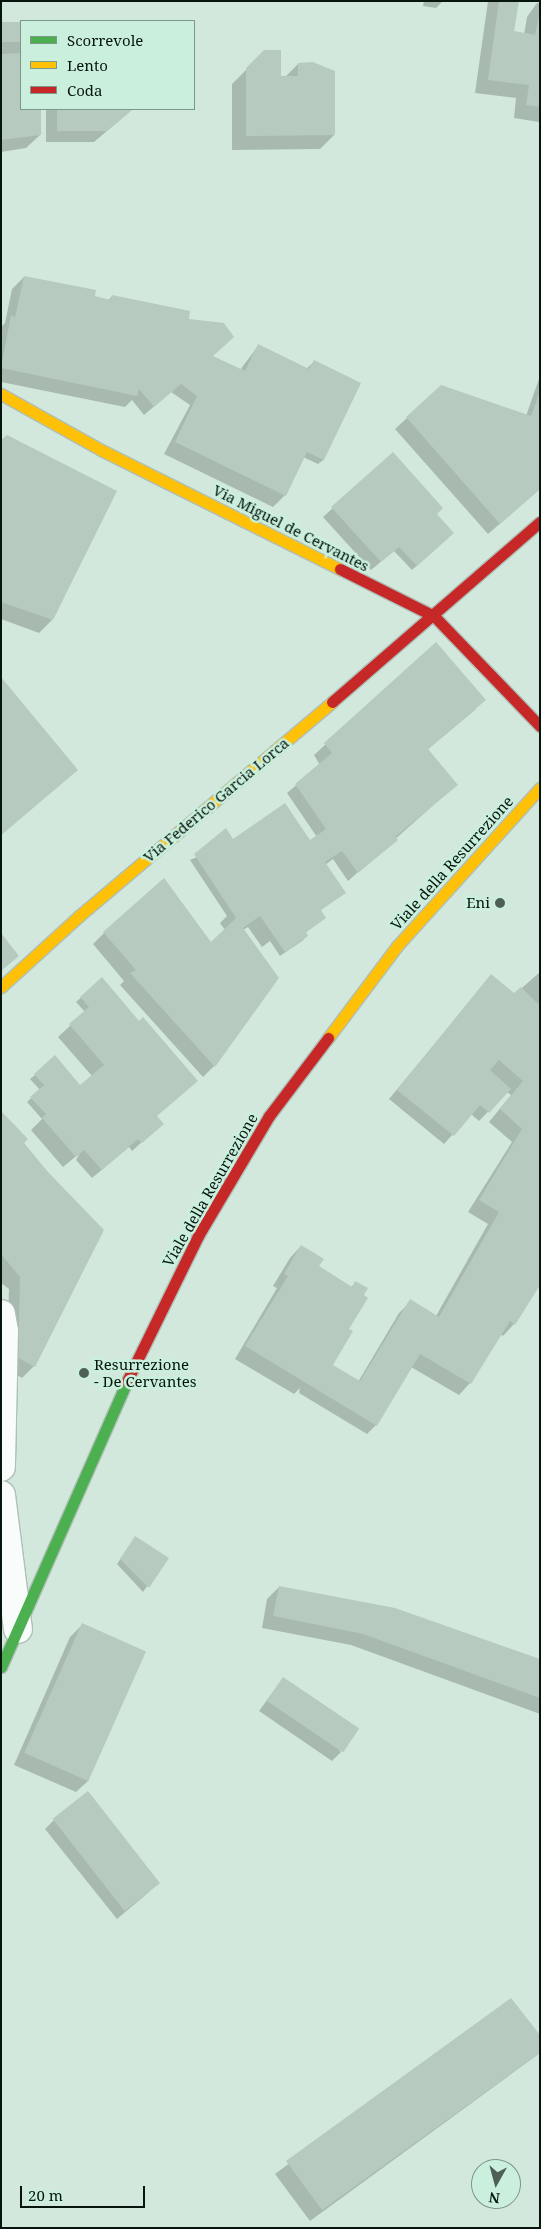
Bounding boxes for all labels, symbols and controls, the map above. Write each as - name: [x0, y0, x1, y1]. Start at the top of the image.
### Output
- legend: [20, 20, 195, 110]
- text: Scorrevole: [67, 30, 143, 50]
- text: Lento: [67, 55, 108, 75]
- text: Coda: [67, 80, 103, 100]
- street label: Via Miguel de Cervantes: [210, 481, 372, 575]
- street label: Via Federico Garcia Lorca: [140, 734, 292, 866]
- street label: Viale della Resurrezione: [387, 792, 517, 934]
- place label: Eni: [466, 894, 490, 912]
- marker: Eni: [494, 897, 506, 909]
- street label: Viale della Resurrezione: [159, 1110, 261, 1270]
- place label: Resurrezione - De Cervantes: [94, 1355, 197, 1390]
- marker: Resurrezione - De Cervantes: [78, 1367, 90, 1379]
- north arrow: [471, 2159, 521, 2209]
- scale bar: [22, 2176, 148, 2208]
- text: 20 m: [28, 2185, 63, 2205]
- text: N: [488, 2188, 501, 2208]

